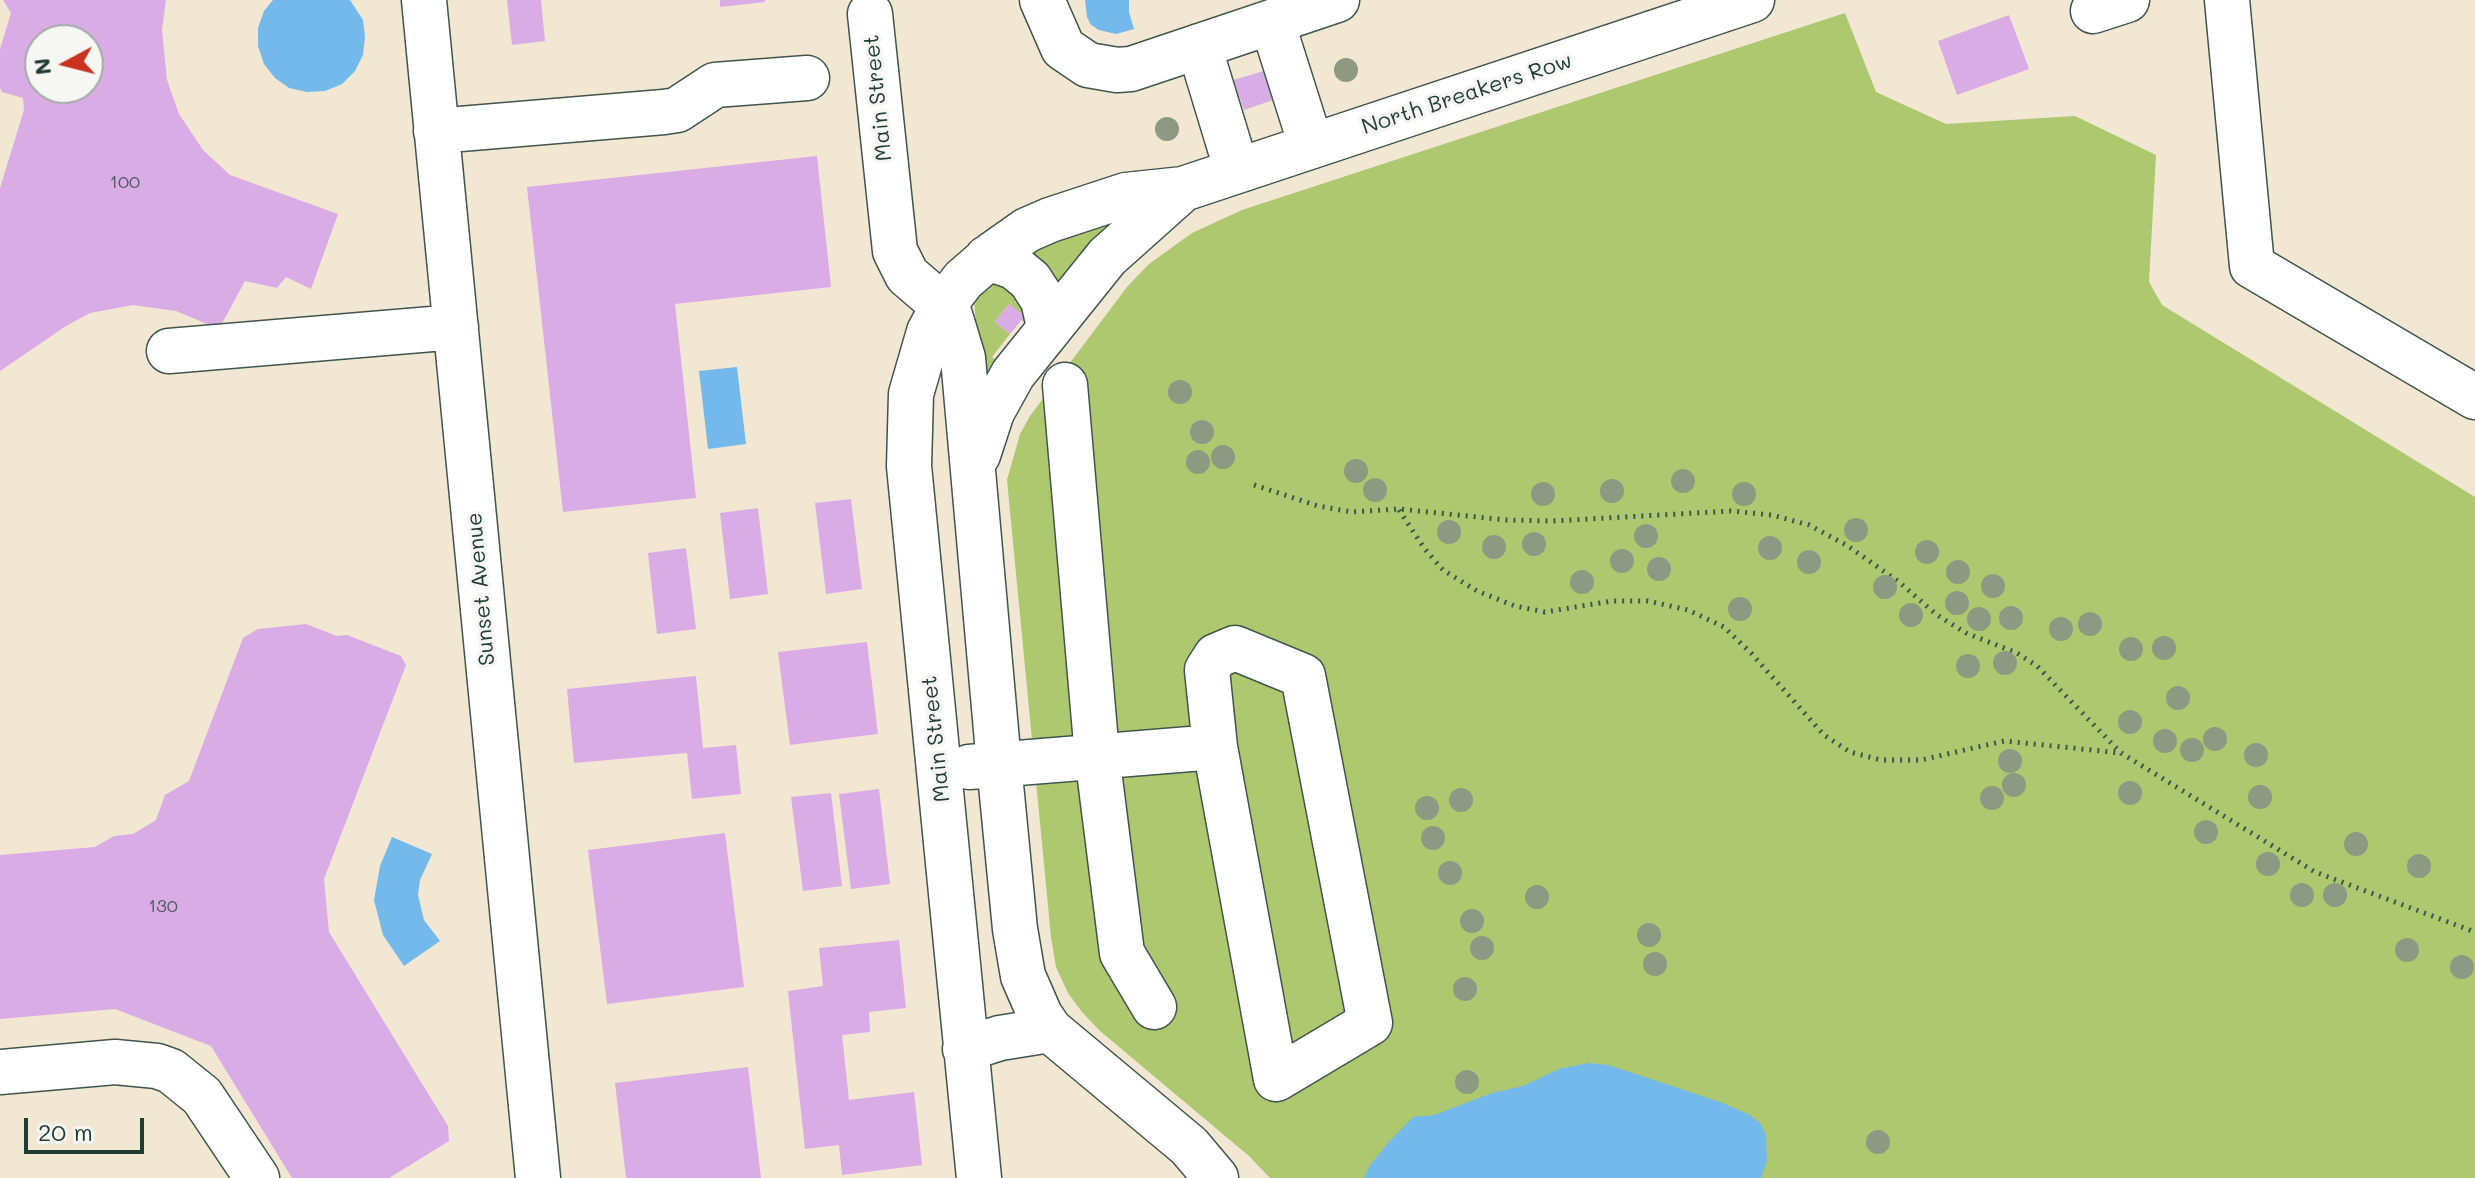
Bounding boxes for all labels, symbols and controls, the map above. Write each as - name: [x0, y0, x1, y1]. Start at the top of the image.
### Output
- north arrow: [24, 24, 104, 104]
- street label: Main Street: [858, 33, 898, 163]
- street label: North Breakers Row: [1358, 47, 1576, 141]
- text: N: [26, 57, 57, 77]
- house number: 100: [110, 171, 140, 193]
- street label: Sunset Avenue: [461, 511, 501, 667]
- street label: Main Street: [916, 674, 956, 804]
- house number: 130: [148, 895, 178, 917]
- scale bar: [28, 1102, 148, 1152]
- text: 20 m: [38, 1116, 93, 1147]

